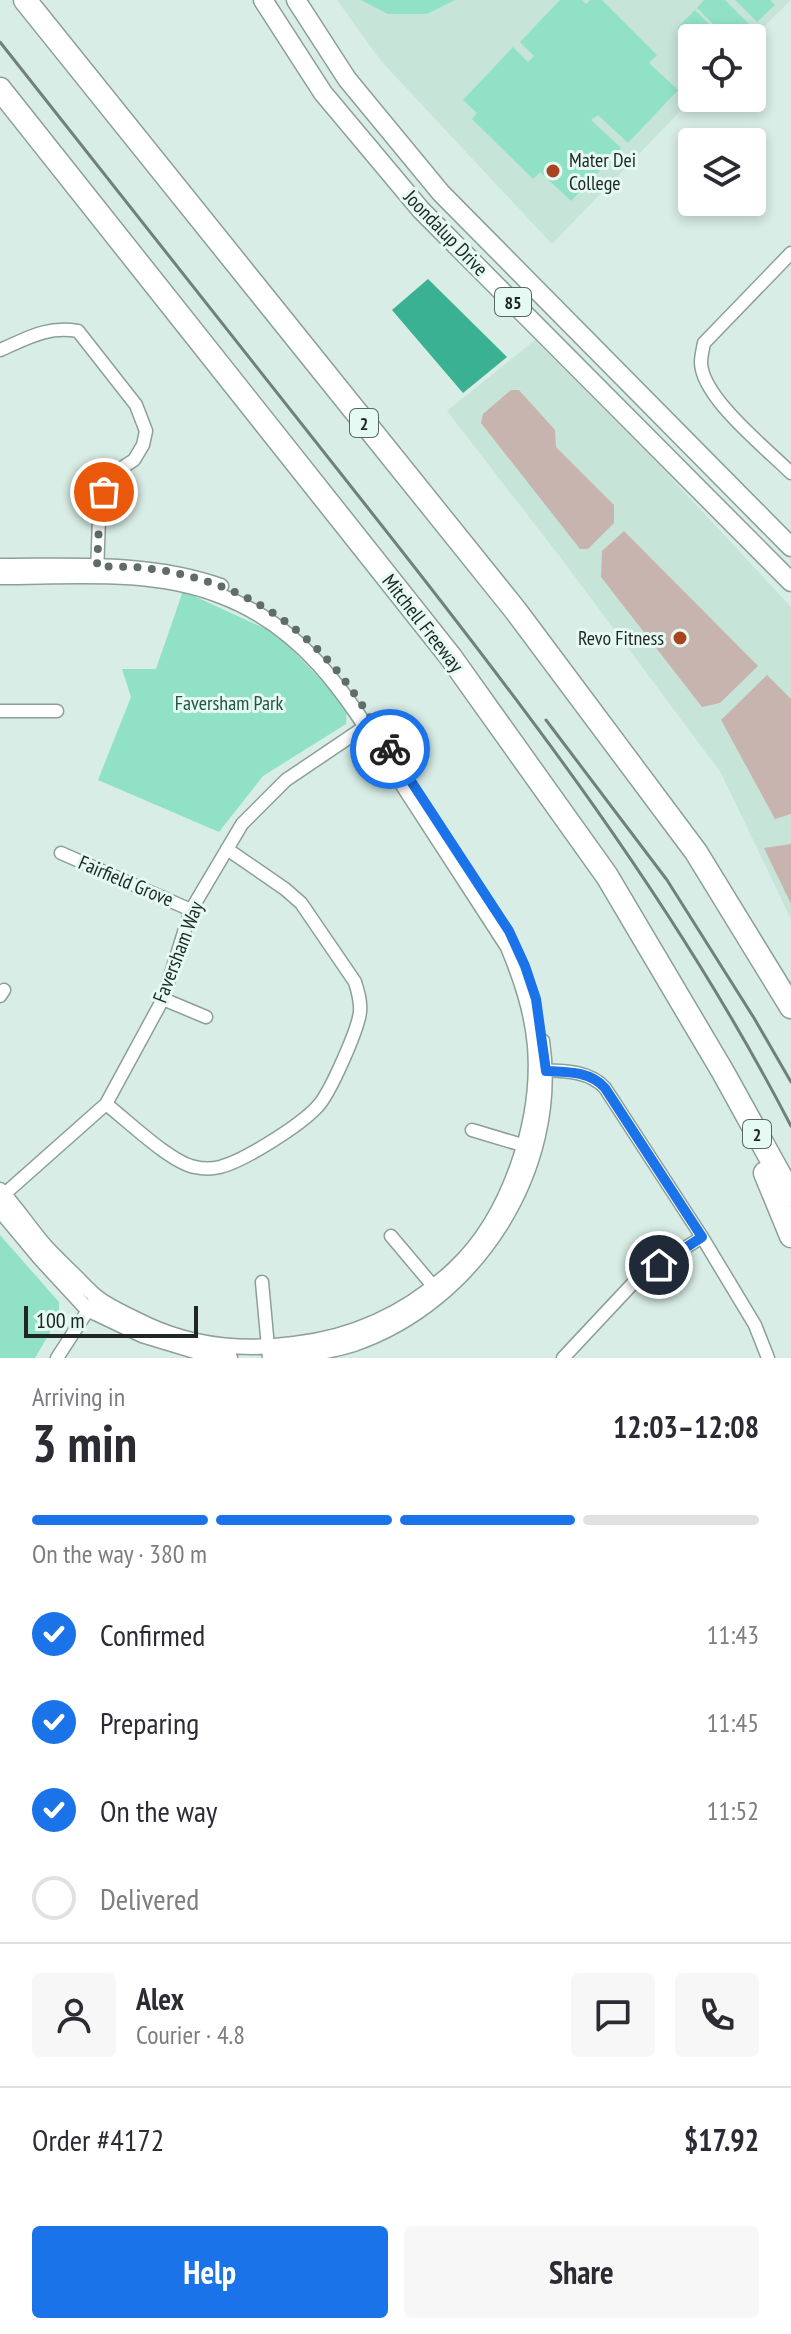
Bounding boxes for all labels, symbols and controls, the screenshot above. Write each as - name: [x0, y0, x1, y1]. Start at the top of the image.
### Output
- map controls: [678, 24, 766, 216]
- button: locate: [678, 24, 766, 112]
- button: layers: [678, 128, 766, 216]
- place label: Mater Dei College: [569, 147, 636, 196]
- marker: Mater Dei College: [544, 162, 562, 180]
- street label: Joondalup Drive: [398, 184, 494, 282]
- road number: 85: [495, 288, 531, 316]
- road number: 2: [350, 409, 378, 437]
- pin: [70, 458, 138, 526]
- icon: bag: [82, 470, 126, 514]
- street label: Mitchell Freeway: [377, 569, 470, 678]
- place label: Revo Fitness: [578, 625, 664, 651]
- marker: Revo Fitness: [671, 629, 689, 647]
- park label: Faversham Park: [175, 690, 283, 716]
- courier: [350, 709, 430, 789]
- icon: bike: [368, 727, 412, 771]
- street label: Fairfield Grove: [75, 849, 177, 913]
- street label: Faversham Way: [147, 897, 209, 1006]
- road number: 2: [743, 1120, 771, 1148]
- pin: [625, 1231, 693, 1299]
- icon: home: [637, 1243, 681, 1287]
- scale bar: [24, 1302, 198, 1338]
- text: 100 m: [36, 1306, 85, 1334]
- text: Arriving in: [32, 1380, 125, 1413]
- text: 12:03–12:08: [613, 1407, 759, 1446]
- text: 3 min: [32, 1409, 137, 1476]
- text: On the way · 380 m: [32, 1537, 207, 1570]
- icon: check: [32, 1612, 76, 1656]
- text: Confirmed: [100, 1615, 205, 1654]
- text: 11:43: [707, 1618, 759, 1651]
- icon: check: [32, 1700, 76, 1744]
- text: Preparing: [100, 1703, 199, 1742]
- text: 11:45: [707, 1706, 759, 1739]
- icon: check: [32, 1788, 76, 1832]
- text: On the way: [100, 1791, 217, 1830]
- text: 11:52: [707, 1794, 759, 1827]
- text: Delivered: [100, 1879, 199, 1918]
- button: person: [32, 1973, 116, 2057]
- button: chat: [571, 1973, 655, 2057]
- button: phone: [675, 1973, 759, 2057]
- text: Alex: [136, 1979, 184, 2018]
- text: Courier · 4.8: [136, 2018, 245, 2051]
- text: Order #4172: [32, 2120, 164, 2159]
- text: $17.92: [684, 2120, 759, 2159]
- button: Help: [32, 2226, 388, 2318]
- button: Share: [404, 2226, 759, 2318]

